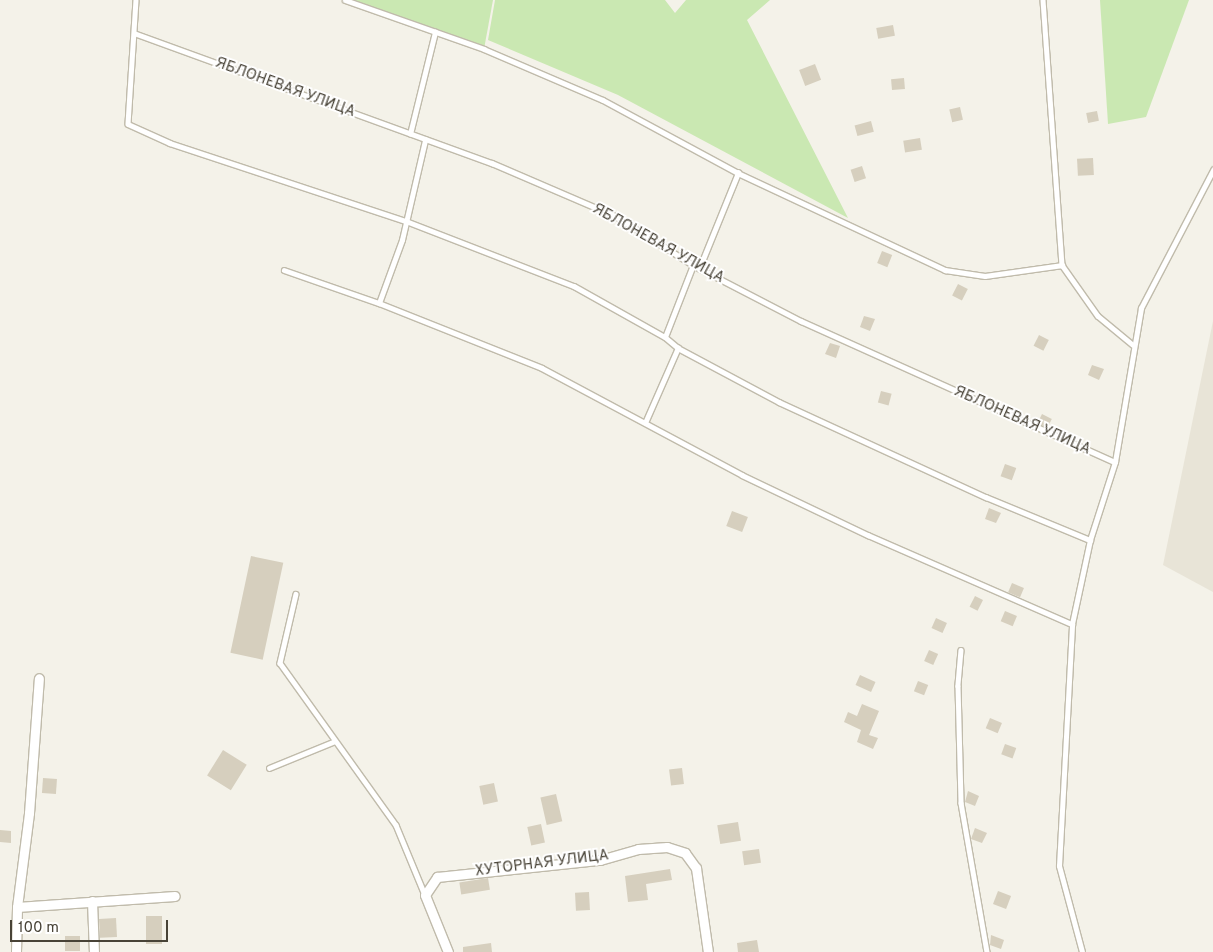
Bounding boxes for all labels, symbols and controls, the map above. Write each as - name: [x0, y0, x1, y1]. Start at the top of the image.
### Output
- street label: ЯБЛОНЕВАЯ УЛИЦА: [212, 54, 358, 122]
- street label: ЯБЛОНЕВАЯ УЛИЦА: [589, 200, 727, 288]
- street label: ЯБЛОНЕВАЯ УЛИЦА: [951, 383, 1093, 459]
- street label: ХУТОРНАЯ УЛИЦА: [474, 847, 610, 881]
- scale bar: [12, 910, 170, 942]
- text: 100 m: [18, 919, 59, 938]

